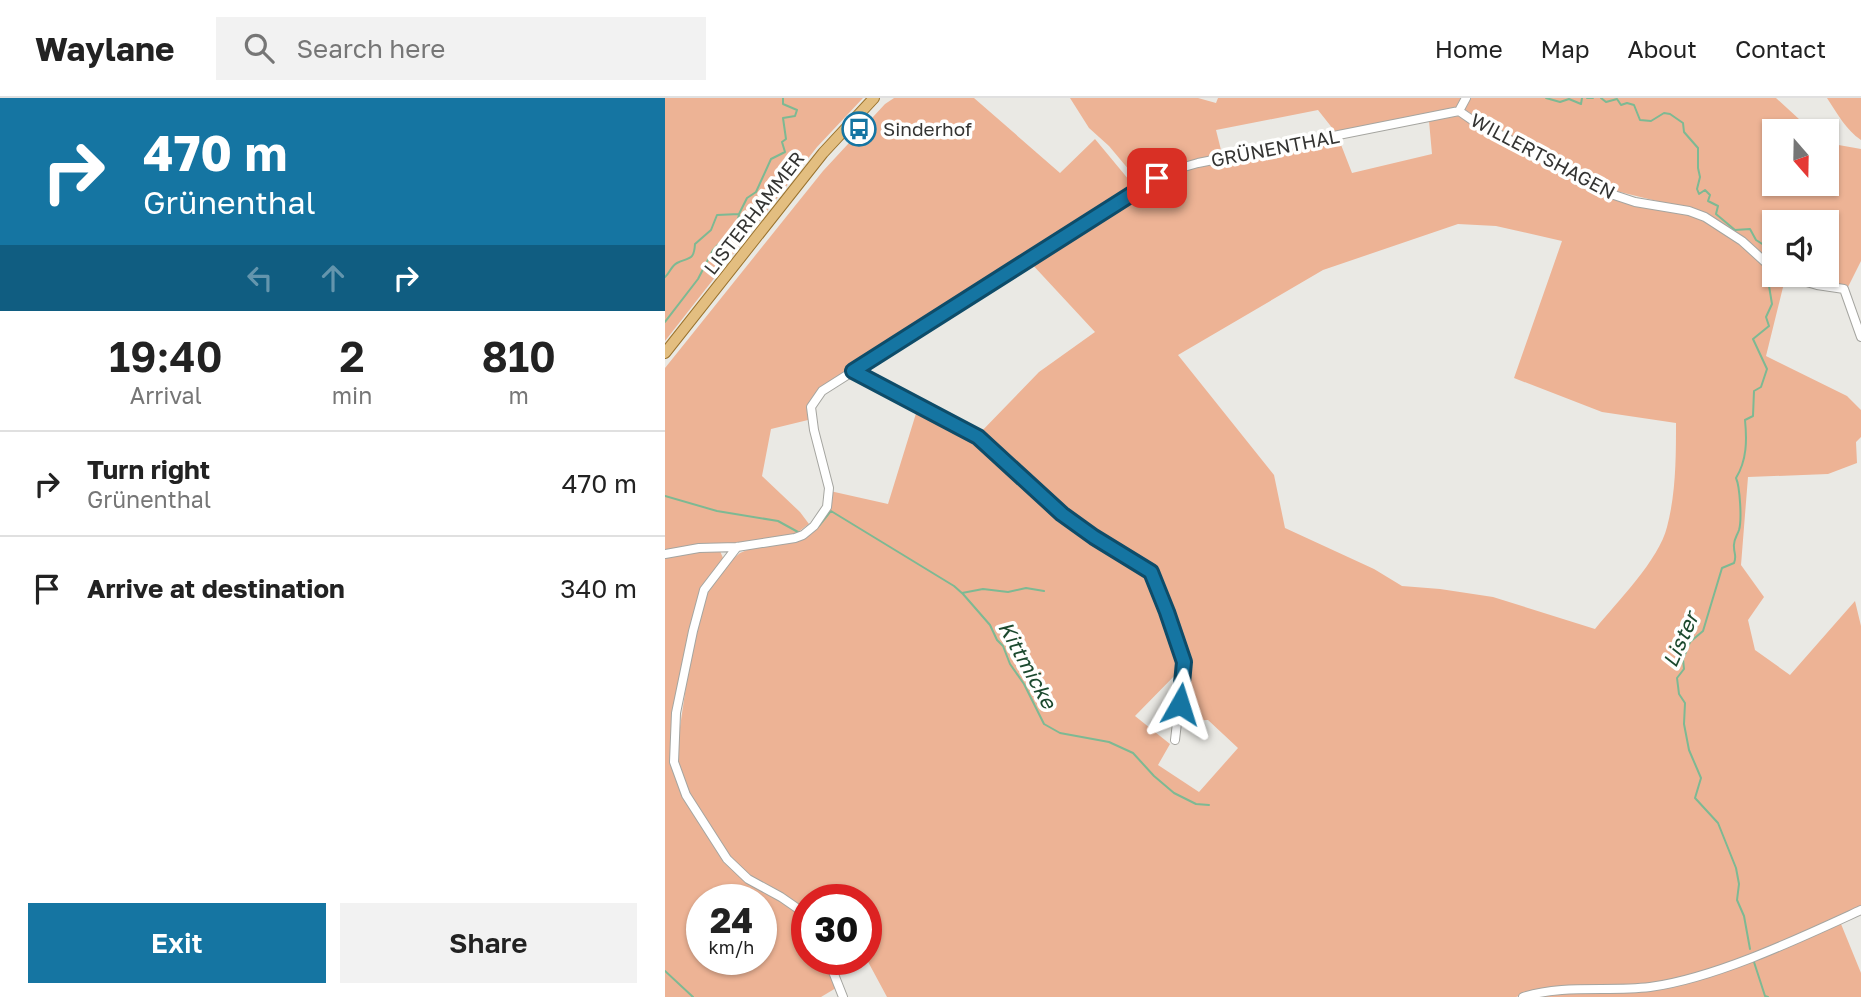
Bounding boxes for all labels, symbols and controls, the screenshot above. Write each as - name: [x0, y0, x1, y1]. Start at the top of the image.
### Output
- search box: [216, 17, 706, 80]
- text: Waylane: [35, 29, 174, 68]
- icon: search: [240, 29, 278, 67]
- text: Search here: [296, 33, 445, 64]
- text: Home: [1435, 34, 1503, 63]
- text: Map: [1541, 34, 1590, 63]
- text: About: [1628, 34, 1697, 63]
- text: Contact: [1735, 34, 1826, 63]
- street label: WILLERTSHAGEN: [1467, 108, 1619, 203]
- bus stop icon: Sinderhof: [840, 110, 878, 148]
- place label: Sinderhof: [883, 117, 972, 140]
- north arrow: [1762, 119, 1839, 196]
- map controls: [1762, 119, 1839, 287]
- text: 470 m: [143, 123, 287, 182]
- street label: GRÜNENTHAL: [1209, 124, 1341, 171]
- icon: right: [28, 126, 119, 217]
- street label: LISTERHAMMER: [699, 147, 809, 279]
- pin: [1127, 148, 1187, 208]
- icon: arrive: [1138, 159, 1176, 197]
- text: Grünenthal: [143, 183, 316, 221]
- button: sound: [1762, 210, 1839, 287]
- icon: left: [241, 259, 279, 297]
- icon: ahead: [314, 259, 352, 297]
- icon: right: [387, 259, 425, 297]
- text: 19:40: [109, 331, 223, 381]
- text: 2: [340, 331, 365, 381]
- text: 810: [481, 331, 556, 381]
- text: Arrival: [130, 381, 202, 409]
- text: min: [332, 381, 372, 409]
- text: m: [509, 381, 529, 409]
- text: Turn right: [87, 454, 210, 485]
- icon: right: [28, 465, 66, 503]
- text: 470 m: [562, 468, 637, 499]
- text: Grünenthal: [87, 485, 211, 513]
- icon: arrive: [28, 570, 66, 608]
- text: Arrive at destination: [87, 573, 345, 604]
- text: 340 m: [560, 573, 637, 604]
- water label: Lister: [1657, 605, 1705, 671]
- water label: Kittmicke: [993, 616, 1063, 714]
- position arrow: [1143, 667, 1217, 741]
- speed limit sign: 30: [791, 884, 882, 975]
- text: 24: [710, 899, 753, 941]
- button: Exit: [28, 903, 326, 983]
- button: Share: [340, 903, 637, 983]
- text: km/h: [709, 936, 754, 958]

